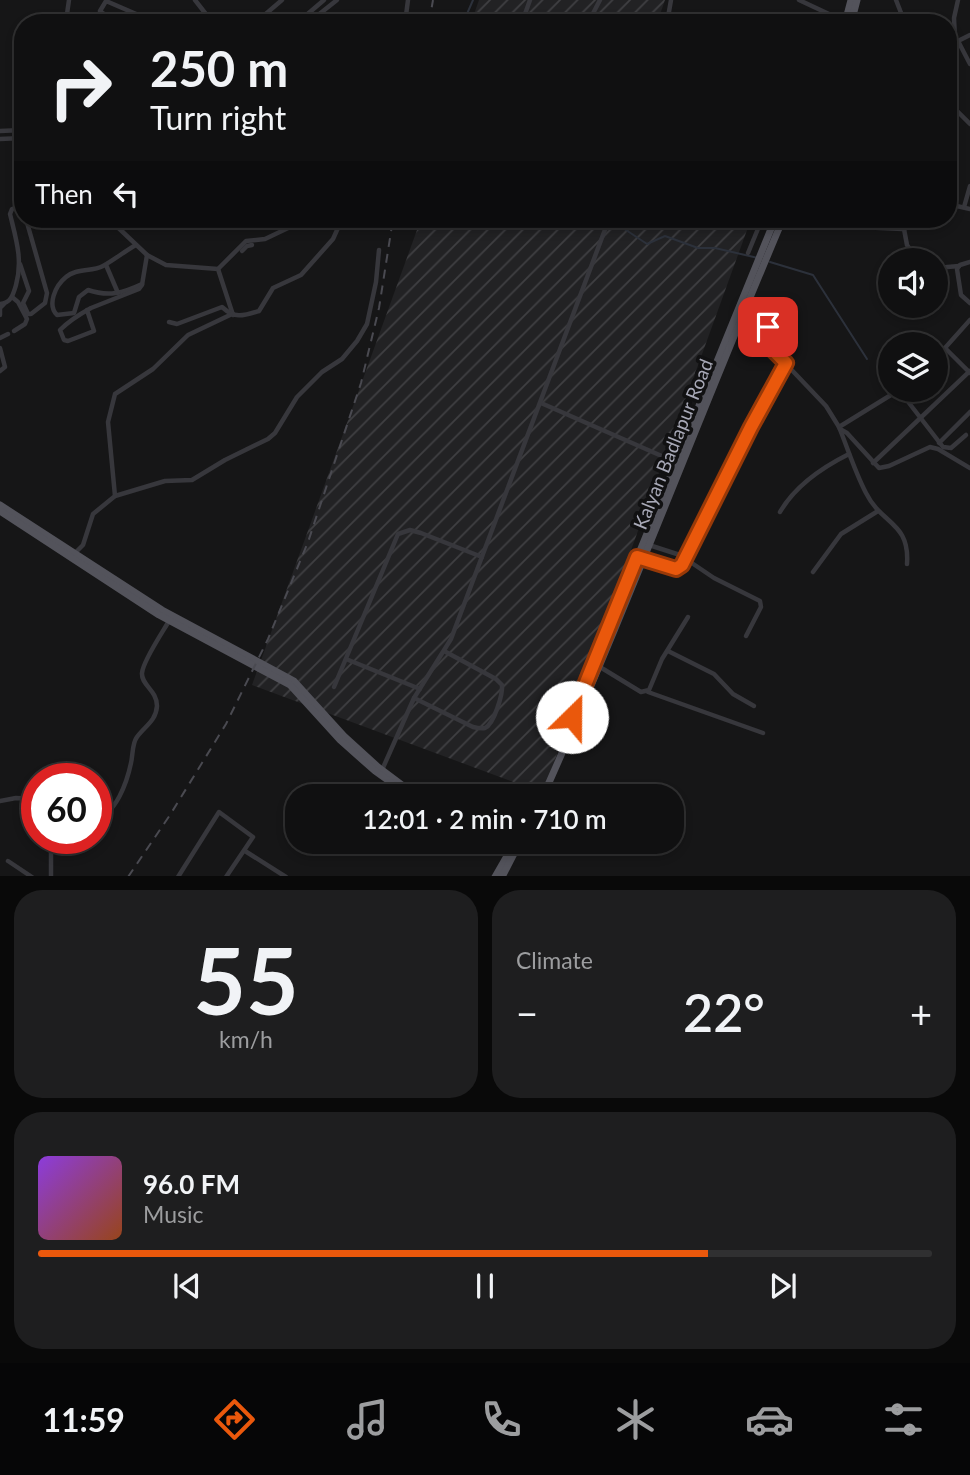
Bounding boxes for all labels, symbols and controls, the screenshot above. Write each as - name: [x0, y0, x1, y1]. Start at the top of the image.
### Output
- text: 250 m: [150, 39, 288, 97]
- icon: right: [35, 42, 126, 133]
- text: Turn right: [150, 98, 286, 137]
- icon: left: [107, 175, 145, 213]
- text: Then: [35, 178, 93, 210]
- map controls: [878, 248, 948, 402]
- button: sound: [878, 248, 948, 318]
- pin: [738, 297, 798, 357]
- icon: arrive: [749, 308, 787, 346]
- button: layers: [878, 332, 948, 402]
- street label: Kalyan Badlapur Road: [628, 355, 717, 532]
- position arrow: [535, 680, 609, 754]
- speed limit sign: 60: [21, 763, 112, 854]
- text: 12:01 · 2 min · 710 m: [362, 803, 607, 835]
- text: 55: [193, 925, 299, 1034]
- text: Climate: [516, 946, 593, 974]
- text: 22°: [683, 981, 765, 1043]
- text: −: [516, 990, 538, 1036]
- text: +: [910, 990, 932, 1036]
- text: km/h: [219, 1025, 273, 1053]
- text: 96.0 FM: [143, 1168, 240, 1200]
- text: Music: [143, 1200, 203, 1228]
- icon: previous: [168, 1267, 206, 1305]
- icon: pause: [466, 1267, 504, 1305]
- icon: next: [764, 1267, 802, 1305]
- icon: directions: [210, 1395, 259, 1444]
- icon: music: [343, 1395, 392, 1444]
- icon: phone: [477, 1395, 526, 1444]
- icon: climate: [611, 1395, 660, 1444]
- icon: car: [745, 1395, 794, 1444]
- icon: filters: [879, 1395, 928, 1444]
- text: 11:59: [42, 1400, 125, 1439]

